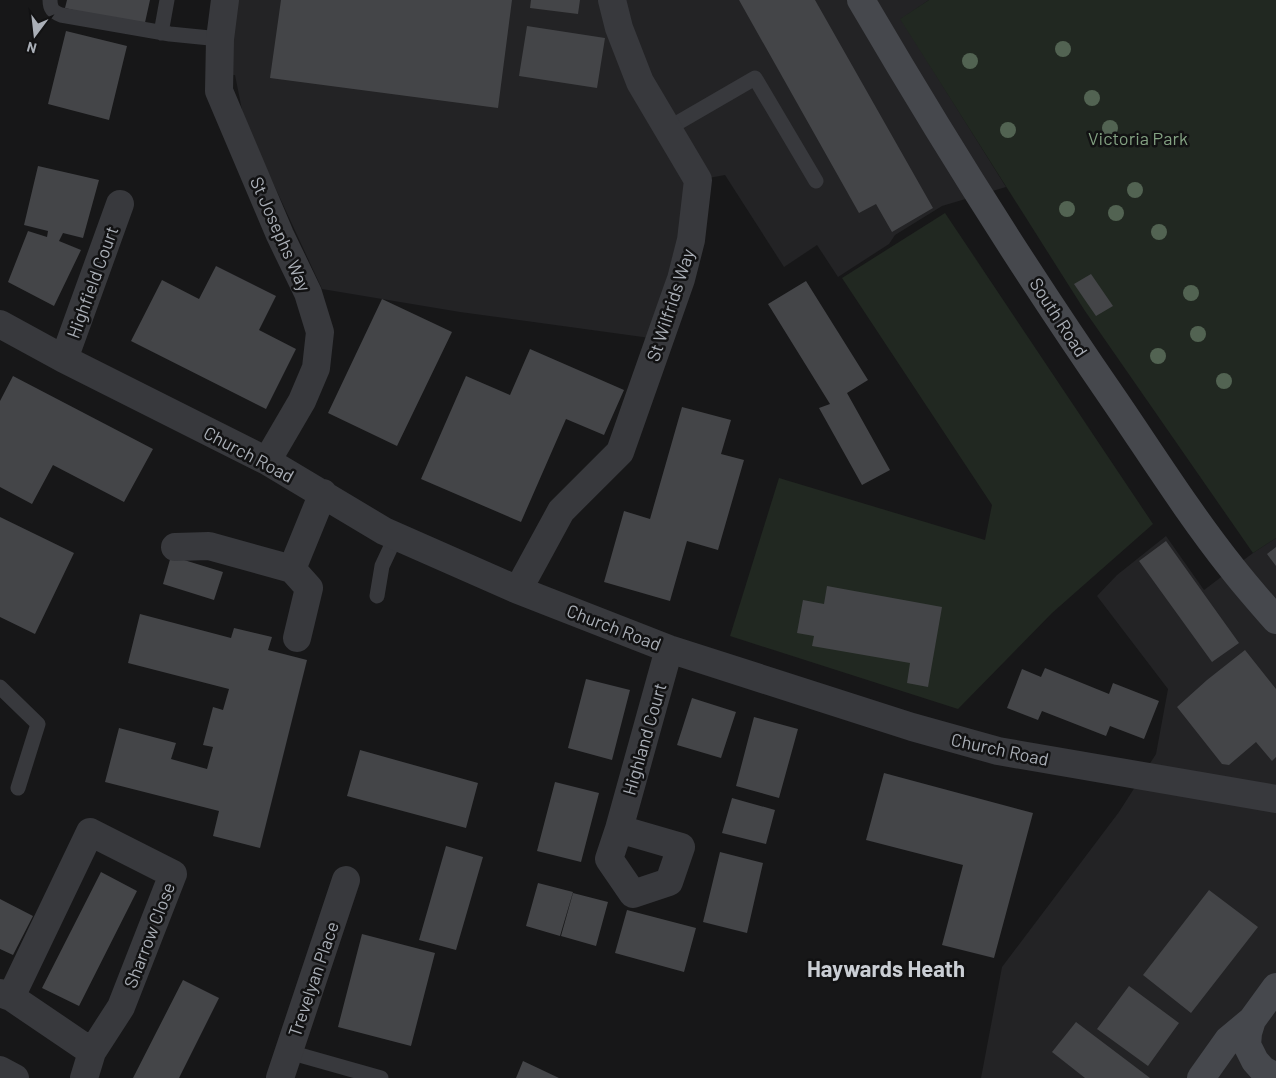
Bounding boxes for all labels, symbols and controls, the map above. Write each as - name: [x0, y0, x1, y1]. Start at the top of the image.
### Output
- north arrow: [10, 10, 60, 60]
- text: N: [25, 39, 38, 57]
- park label: Victoria Park: [1088, 127, 1188, 149]
- street label: St Josephs Way: [246, 173, 316, 295]
- street label: Highfield Court: [62, 223, 122, 341]
- street label: St Wilfrids Way: [641, 246, 699, 364]
- street label: South Road: [1025, 273, 1093, 361]
- street label: Church Road: [200, 421, 298, 487]
- street label: Church Road: [564, 599, 664, 655]
- street label: Highland Court: [617, 680, 671, 798]
- street label: Church Road: [949, 728, 1051, 770]
- street label: Sharrow Close: [119, 879, 179, 991]
- street label: Trevelyan Place: [283, 918, 343, 1040]
- district label: Haywards Heath: [807, 955, 965, 981]

